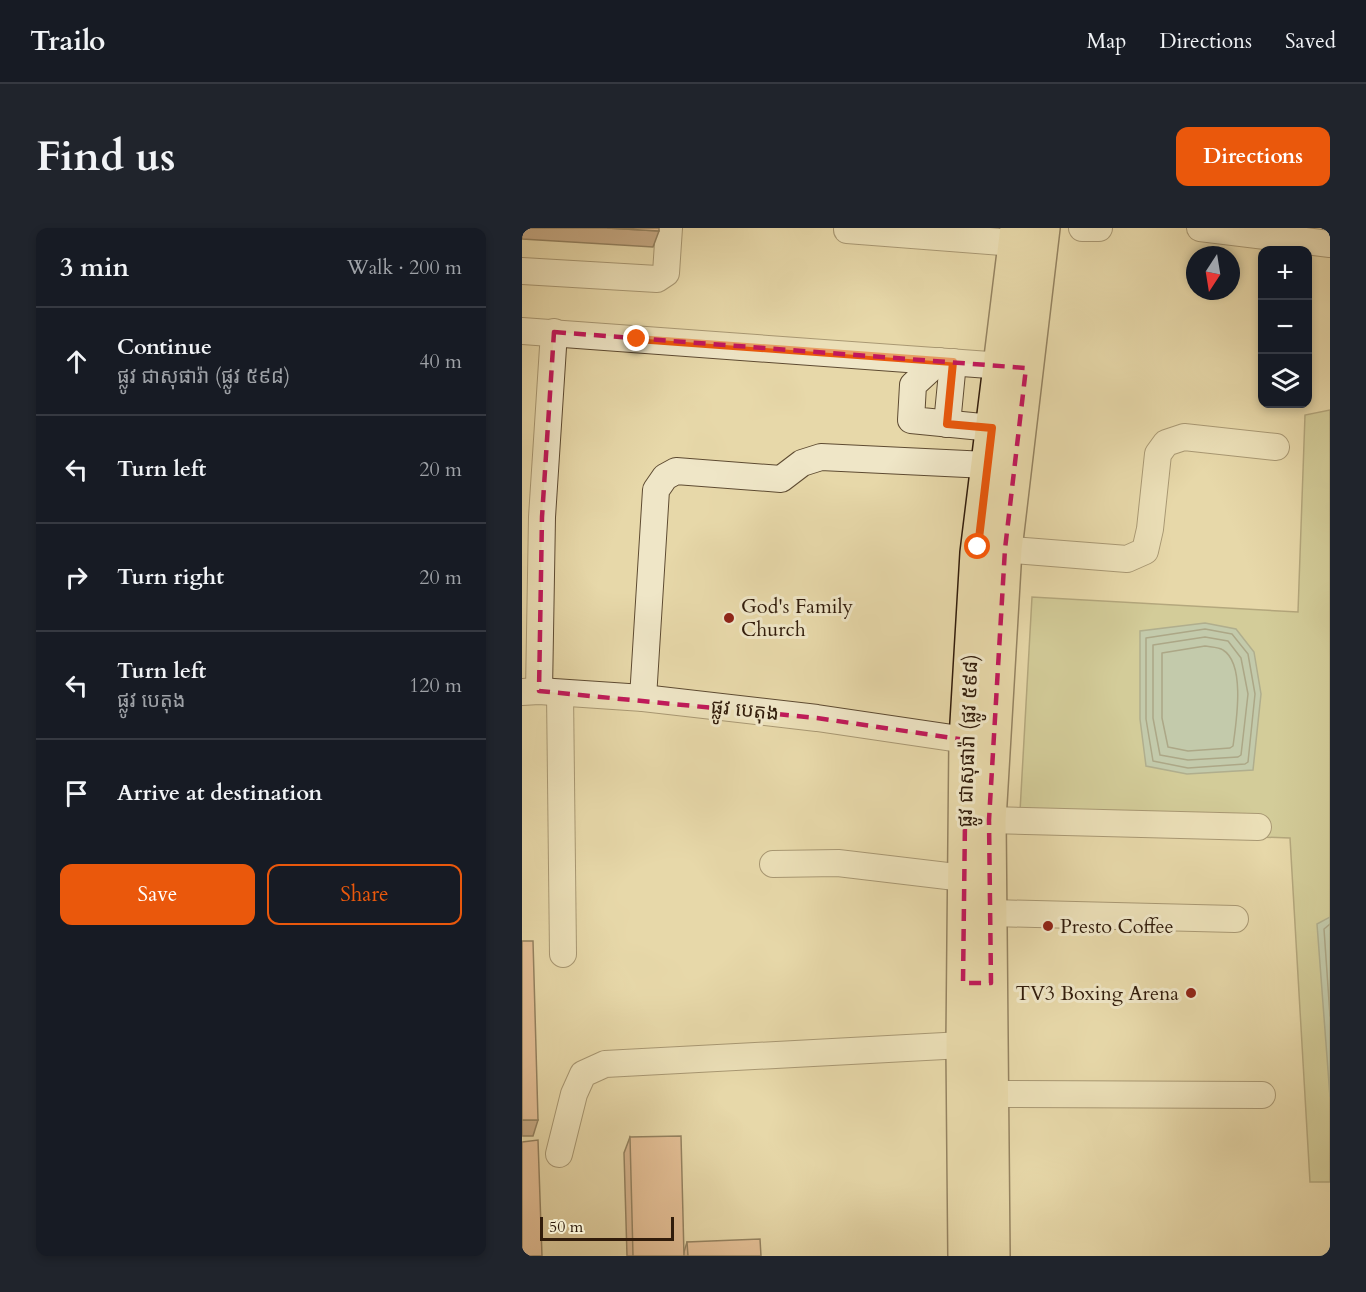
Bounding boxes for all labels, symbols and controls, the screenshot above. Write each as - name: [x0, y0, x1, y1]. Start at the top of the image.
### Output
- text: Trailo: [30, 22, 105, 60]
- text: Map: [1086, 27, 1126, 56]
- text: Directions: [1159, 27, 1252, 56]
- text: Saved: [1285, 27, 1336, 56]
- button: Directions: [1176, 127, 1330, 186]
- text: Find us: [36, 128, 176, 185]
- north arrow: [1186, 246, 1240, 300]
- map controls: [1258, 246, 1312, 408]
- button: +: [1258, 246, 1312, 300]
- text: 3 min: [60, 250, 129, 285]
- text: Walk · 200 m: [347, 254, 462, 281]
- button: −: [1258, 300, 1312, 354]
- route end: [623, 325, 649, 351]
- text: Continue: [117, 332, 212, 362]
- icon: ahead: [60, 345, 93, 378]
- text: 40 m: [419, 348, 462, 375]
- button: layers: [1258, 354, 1312, 408]
- text: ផ្លូវ ជាសុផារ៉ា (ផ្លូវ ៥៩៨): [117, 363, 290, 390]
- icon: left: [60, 453, 93, 486]
- text: Turn left: [117, 454, 206, 484]
- text: 20 m: [419, 456, 462, 483]
- route start: [964, 533, 990, 559]
- icon: right: [60, 561, 93, 594]
- text: Turn right: [117, 562, 224, 592]
- text: 20 m: [419, 564, 462, 591]
- place label: God's Family Church: [741, 593, 854, 643]
- marker: God's Family Church: [722, 611, 736, 625]
- street label: ផ្លូវ ជាសុផារ៉ា (ផ្លូវ ៥៩៨): [951, 654, 989, 828]
- text: Turn left: [117, 656, 206, 686]
- icon: left: [60, 669, 93, 702]
- text: 120 m: [409, 672, 462, 699]
- text: ផ្លូវ បេតុង: [117, 687, 185, 714]
- street label: ផ្លូវ បេតុង: [709, 693, 780, 732]
- icon: arrive: [60, 777, 93, 810]
- text: Arrive at destination: [117, 778, 322, 808]
- button: Save: [60, 864, 255, 925]
- button: Share: [267, 864, 462, 925]
- place label: Presto Coffee: [1060, 913, 1174, 940]
- marker: Presto Coffee: [1041, 919, 1055, 933]
- place label: TV3 Boxing Arena: [1015, 980, 1179, 1007]
- marker: TV3 Boxing Arena: [1184, 986, 1198, 1000]
- scale bar: [540, 1214, 674, 1242]
- text: 50 m: [549, 1216, 583, 1238]

